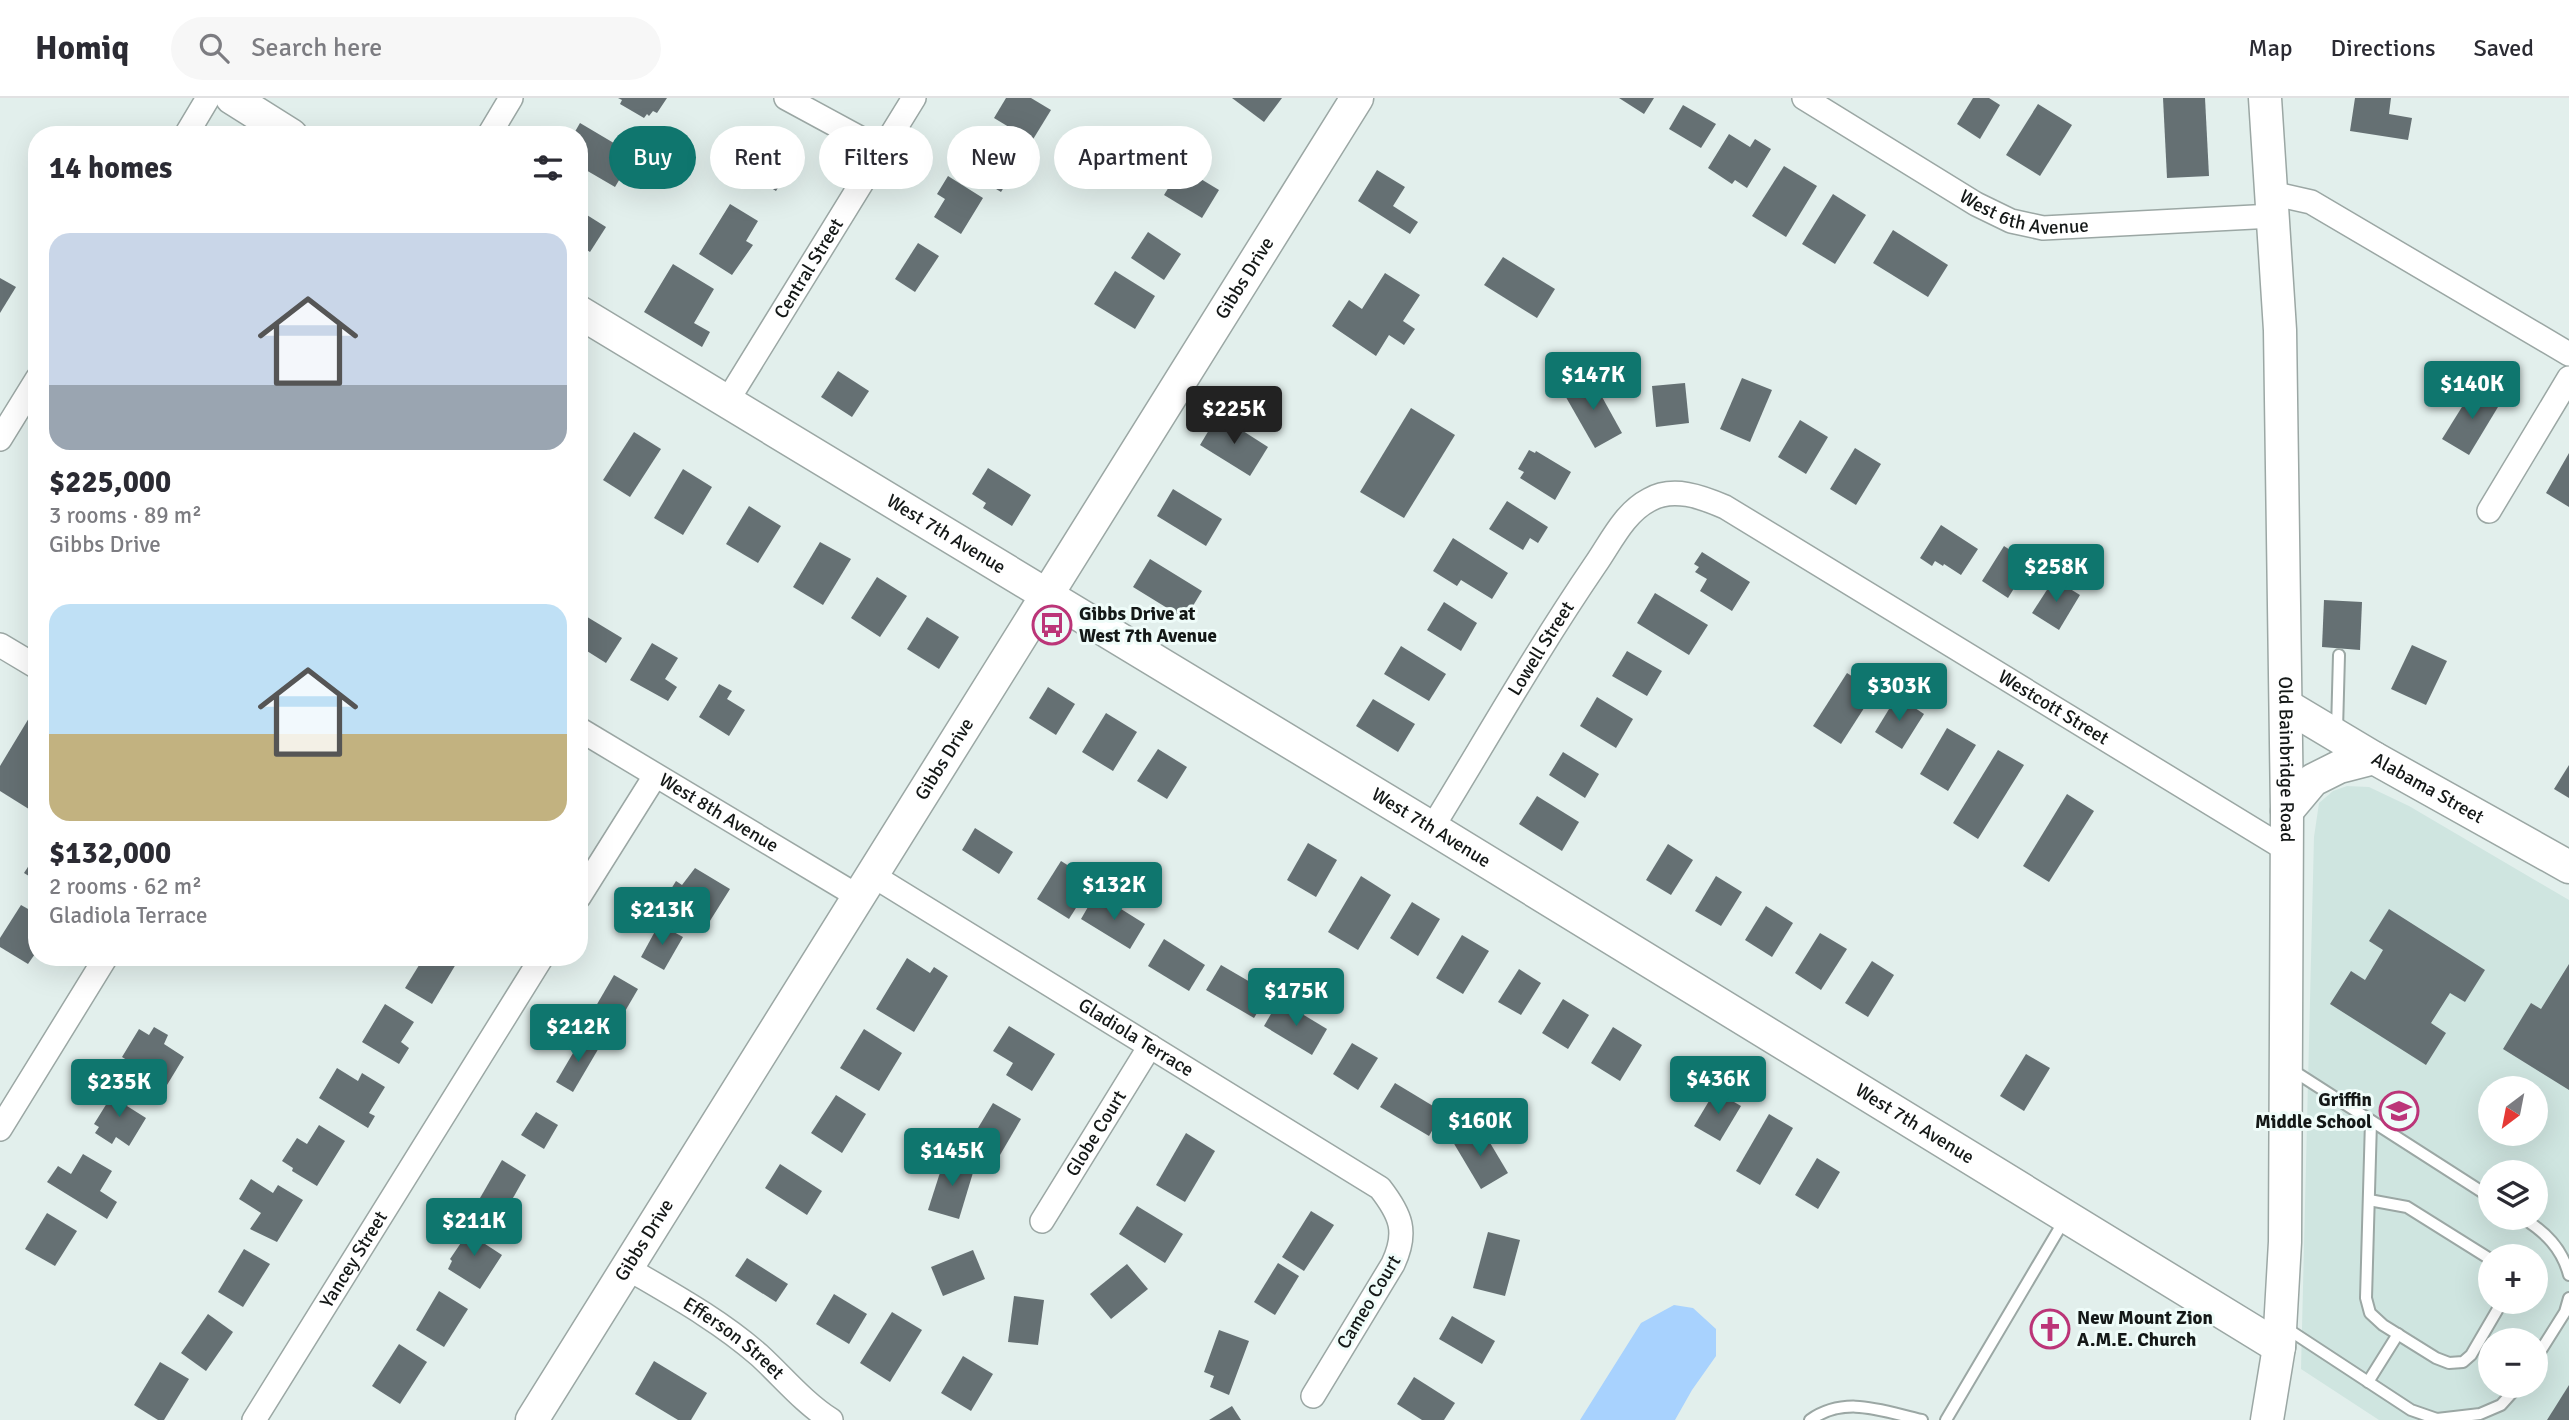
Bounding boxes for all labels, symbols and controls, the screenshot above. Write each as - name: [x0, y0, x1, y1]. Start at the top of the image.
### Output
- search box: [171, 17, 661, 80]
- text: Homiq: [35, 28, 129, 69]
- icon: search: [195, 29, 233, 67]
- text: Search here: [251, 32, 382, 64]
- text: Map: [2248, 33, 2293, 63]
- text: Directions: [2331, 33, 2436, 63]
- text: Saved: [2474, 33, 2534, 63]
- chip: Buy: [609, 126, 696, 189]
- chip: Rent: [710, 126, 805, 189]
- chip: Filters: [819, 126, 933, 189]
- chip: New: [947, 126, 1040, 189]
- chip: Apartment: [1054, 126, 1212, 189]
- icon: filters: [529, 149, 567, 187]
- text: 14 homes: [49, 150, 172, 187]
- street label: West 6th Avenue: [1955, 185, 2089, 240]
- street label: Central Street: [769, 214, 849, 323]
- street label: Gibbs Drive: [1210, 233, 1279, 324]
- icon: home: [245, 278, 371, 404]
- pin: $147K: [1544, 352, 1642, 412]
- text: $147K: [1561, 360, 1625, 389]
- pin: $140K: [2423, 362, 2521, 421]
- text: $140K: [2440, 369, 2504, 398]
- pin: $225K: [1185, 386, 1283, 446]
- text: $225K: [1202, 394, 1266, 423]
- text: $225,000: [49, 464, 171, 501]
- street label: West 7th Avenue: [882, 489, 1010, 579]
- text: 3 rooms · 89 m²: [49, 501, 202, 530]
- text: Gibbs Drive: [49, 530, 161, 559]
- pin: $258K: [2007, 545, 2105, 604]
- text: $258K: [2024, 552, 2088, 581]
- street label: Lowell Street: [1503, 596, 1580, 700]
- place label: Gibbs Drive at West 7th Avenue: [1079, 602, 1217, 648]
- bus stop icon: Gibbs Drive at West 7th Avenue: [1031, 604, 1073, 646]
- icon: home: [245, 649, 371, 775]
- pin: $303K: [1850, 664, 1948, 723]
- street label: Westcott Street: [1994, 665, 2114, 751]
- text: $303K: [1867, 671, 1931, 700]
- street label: Old Bainbridge Road: [2273, 676, 2299, 843]
- street label: Gibbs Drive: [910, 714, 979, 805]
- street label: Alabama Street: [2367, 747, 2488, 829]
- street label: West 8th Avenue: [655, 768, 783, 858]
- street label: West 7th Avenue: [1367, 782, 1495, 873]
- text: $132,000: [49, 835, 171, 872]
- pin: $132K: [1065, 862, 1163, 922]
- text: $132K: [1082, 870, 1146, 899]
- text: 2 rooms · 62 m²: [49, 872, 202, 901]
- pin: $213K: [613, 888, 711, 947]
- text: $213K: [630, 895, 694, 924]
- text: Gladiola Terrace: [49, 901, 207, 930]
- pin: $175K: [1247, 968, 1345, 1028]
- text: $175K: [1264, 976, 1328, 1005]
- street label: Gladiola Terrace: [1074, 993, 1198, 1082]
- pin: $212K: [529, 1004, 627, 1064]
- text: $212K: [546, 1012, 610, 1041]
- pin: $436K: [1669, 1056, 1767, 1116]
- pin: $235K: [70, 1060, 168, 1119]
- text: $436K: [1686, 1064, 1750, 1093]
- text: $235K: [87, 1067, 151, 1096]
- north arrow: [2478, 1076, 2548, 1146]
- map controls: [2478, 1076, 2548, 1398]
- street label: West 7th Avenue: [1851, 1078, 1979, 1169]
- street label: Globe Court: [1060, 1086, 1132, 1181]
- place label: Griffin Middle School: [2255, 1088, 2372, 1134]
- school or university icon: Griffin Middle School: [2378, 1090, 2420, 1132]
- pin: $160K: [1431, 1098, 1529, 1158]
- text: $160K: [1448, 1106, 1512, 1135]
- pin: $145K: [903, 1128, 1001, 1188]
- text: $145K: [920, 1136, 984, 1165]
- button: layers: [2478, 1160, 2548, 1230]
- street label: Gibbs Drive: [610, 1195, 679, 1286]
- pin: $211K: [425, 1198, 523, 1258]
- street label: Yancey Street: [315, 1206, 393, 1312]
- text: $211K: [442, 1206, 506, 1235]
- button: +: [2478, 1244, 2548, 1314]
- street label: Cameo Court: [1332, 1250, 1407, 1353]
- street label: Efferson Street: [679, 1292, 790, 1385]
- place label: New Mount Zion A.M.E. Church: [2077, 1306, 2213, 1352]
- church icon: New Mount Zion A.M.E. Church: [2029, 1308, 2071, 1350]
- button: −: [2478, 1328, 2548, 1398]

